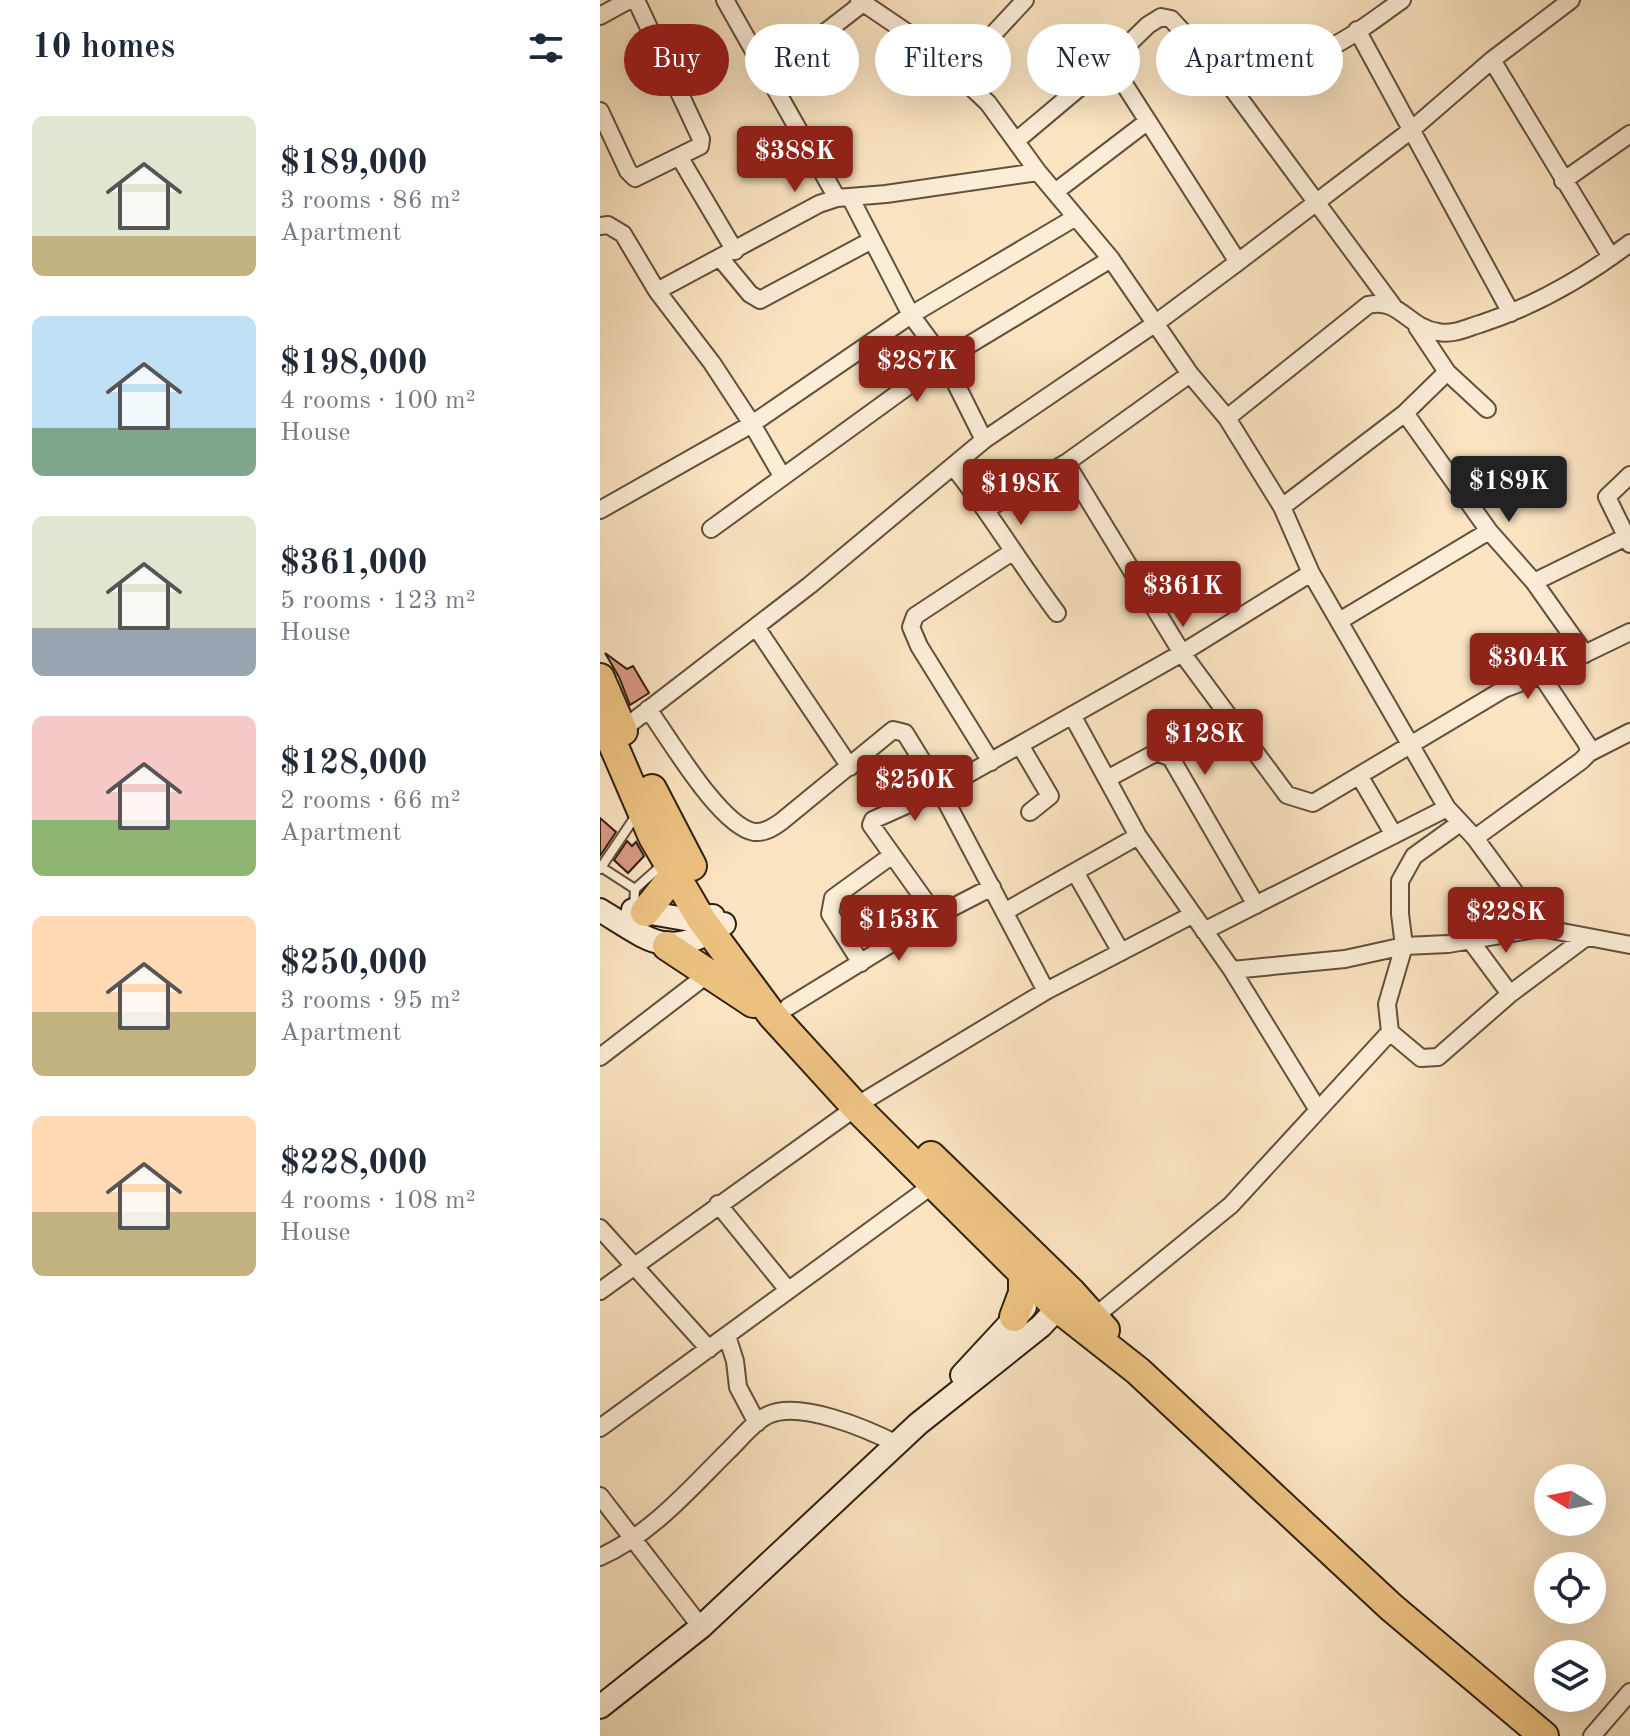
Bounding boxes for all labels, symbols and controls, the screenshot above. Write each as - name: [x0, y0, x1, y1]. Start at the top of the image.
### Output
- chip: Buy: [624, 24, 729, 96]
- chip: Rent: [745, 24, 859, 96]
- chip: Filters: [875, 24, 1011, 96]
- chip: New: [1027, 24, 1140, 96]
- chip: Apartment: [1156, 24, 1343, 96]
- icon: filters: [524, 26, 568, 70]
- text: 10 homes: [32, 31, 175, 65]
- pin: $388K: [739, 126, 851, 194]
- text: $388K: [755, 139, 835, 165]
- text: $189,000: [280, 147, 428, 181]
- icon: home: [96, 148, 192, 244]
- text: 3 rooms · 86 m²: [280, 188, 461, 214]
- text: Apartment: [280, 220, 402, 246]
- pin: $287K: [861, 336, 973, 404]
- text: $198,000: [280, 347, 428, 381]
- icon: home: [96, 348, 192, 444]
- text: $287K: [877, 349, 957, 375]
- text: 4 rooms · 100 m²: [280, 388, 476, 414]
- text: House: [280, 420, 351, 446]
- pin: $189K: [1453, 456, 1565, 524]
- pin: $198K: [965, 459, 1077, 527]
- text: $189K: [1469, 469, 1549, 495]
- text: $198K: [981, 472, 1061, 498]
- text: $361,000: [280, 547, 428, 581]
- icon: home: [96, 548, 192, 644]
- pin: $361K: [1127, 561, 1239, 629]
- text: $361K: [1143, 574, 1223, 600]
- text: 5 rooms · 123 m²: [280, 588, 476, 614]
- text: House: [280, 620, 351, 646]
- pin: $304K: [1472, 633, 1584, 701]
- text: $304K: [1488, 646, 1568, 672]
- pin: $128K: [1149, 709, 1261, 777]
- text: $128K: [1165, 722, 1245, 748]
- text: $128,000: [280, 747, 428, 781]
- icon: home: [96, 748, 192, 844]
- pin: $250K: [859, 755, 971, 823]
- text: $250K: [875, 768, 955, 794]
- text: 2 rooms · 66 m²: [280, 788, 461, 814]
- text: Apartment: [280, 820, 402, 846]
- pin: $228K: [1450, 887, 1562, 955]
- pin: $153K: [843, 895, 955, 963]
- text: $228K: [1466, 900, 1546, 926]
- text: $153K: [859, 908, 939, 934]
- text: $250,000: [280, 947, 428, 981]
- icon: home: [96, 948, 192, 1044]
- text: 3 rooms · 95 m²: [280, 988, 461, 1014]
- text: Apartment: [280, 1020, 402, 1046]
- text: $228,000: [280, 1147, 428, 1181]
- icon: home: [96, 1148, 192, 1244]
- text: 4 rooms · 108 m²: [280, 1188, 476, 1214]
- text: House: [280, 1220, 351, 1246]
- north arrow: [1534, 1464, 1606, 1536]
- map controls: [1534, 1464, 1606, 1712]
- button: locate: [1534, 1552, 1606, 1624]
- button: layers: [1534, 1640, 1606, 1712]

